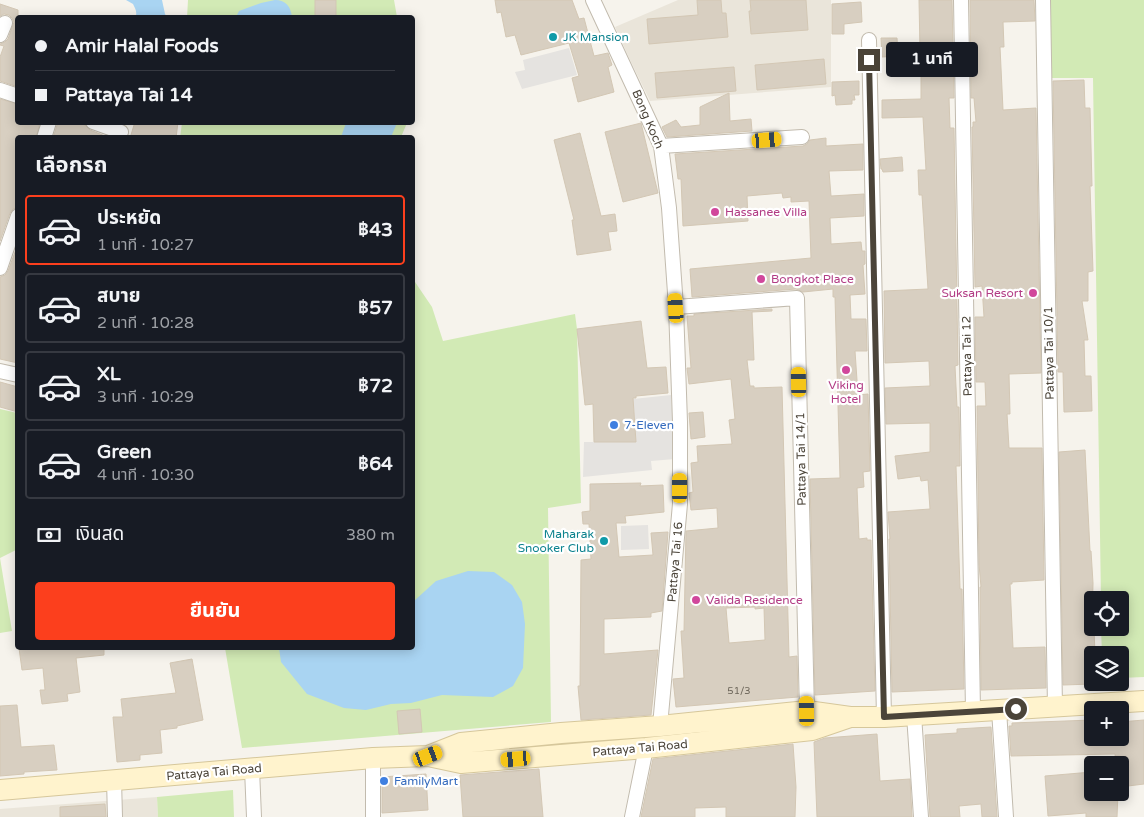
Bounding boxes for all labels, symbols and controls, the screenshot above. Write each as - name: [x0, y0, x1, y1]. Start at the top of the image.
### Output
- place label: JK Mansion: [563, 30, 629, 44]
- marker: JK Mansion: [547, 31, 559, 43]
- text: Amir Halal Foods: [65, 35, 219, 57]
- callout: 1 นาที: [886, 42, 979, 78]
- route end: [858, 49, 880, 71]
- text: 1 นาที: [911, 49, 953, 69]
- text: Pattaya Tai 14: [65, 84, 193, 106]
- street label: Bong Koch: [629, 87, 667, 151]
- car: [751, 131, 782, 149]
- text: เลือกรถ: [35, 152, 108, 178]
- place label: Hassanee Villa: [725, 205, 807, 219]
- marker: Hassanee Villa: [709, 206, 721, 218]
- text: ประหยัด: [97, 207, 161, 229]
- icon: car: [37, 208, 82, 253]
- text: ฿43: [358, 219, 393, 241]
- text: 1 นาที · 10:27: [97, 235, 194, 255]
- place label: Bongkot Place: [771, 272, 854, 286]
- marker: Bongkot Place: [755, 273, 767, 285]
- text: สบาย: [97, 285, 141, 307]
- icon: car: [37, 286, 82, 331]
- place label: Suksan Resort: [941, 286, 1023, 300]
- marker: Suksan Resort: [1027, 287, 1039, 299]
- car: [667, 293, 684, 323]
- text: ฿57: [358, 297, 393, 319]
- street label: Pattaya Tai 10/1: [1041, 306, 1057, 400]
- text: 2 นาที · 10:28: [97, 313, 194, 333]
- street label: Pattaya Tai 12: [959, 316, 975, 396]
- text: XL: [97, 363, 121, 385]
- icon: car: [37, 364, 82, 409]
- marker: Viking Hotel: [840, 364, 852, 376]
- car: [791, 367, 806, 397]
- text: ฿72: [358, 375, 393, 397]
- place label: Viking Hotel: [828, 378, 864, 406]
- text: 3 นาที · 10:29: [97, 387, 194, 407]
- street label: Pattaya Tai 14/1: [793, 412, 809, 506]
- place label: 7-Eleven: [624, 418, 674, 432]
- marker: 7-Eleven: [608, 419, 620, 431]
- text: Green: [97, 441, 151, 463]
- icon: car: [37, 442, 82, 487]
- text: ฿64: [358, 453, 393, 475]
- text: 4 นาที · 10:30: [97, 465, 194, 485]
- car: [672, 473, 687, 503]
- icon: cash: [35, 521, 63, 549]
- street label: Pattaya Tai 16: [665, 521, 685, 603]
- text: เงินสด: [75, 523, 124, 545]
- text: 380 m: [346, 525, 395, 545]
- place label: Maharak Snooker Club: [518, 527, 594, 555]
- marker: Maharak Snooker Club: [598, 535, 610, 547]
- button: ยืนยัน: [35, 582, 395, 640]
- map controls: [1084, 591, 1129, 801]
- button: locate: [1084, 591, 1129, 636]
- place label: Valida Residence: [706, 593, 803, 607]
- marker: Valida Residence: [690, 594, 702, 606]
- button: layers: [1084, 646, 1129, 691]
- house number: 51/3: [727, 685, 751, 697]
- car: [799, 696, 814, 726]
- route start: [1005, 698, 1027, 720]
- button: +: [1084, 701, 1129, 746]
- street label: Pattaya Tai Road: [592, 737, 688, 759]
- car: [411, 744, 444, 768]
- car: [500, 750, 531, 768]
- button: −: [1084, 756, 1129, 801]
- street label: Pattaya Tai Road: [166, 761, 262, 783]
- place label: FamilyMart: [394, 774, 458, 788]
- marker: FamilyMart: [378, 775, 390, 787]

